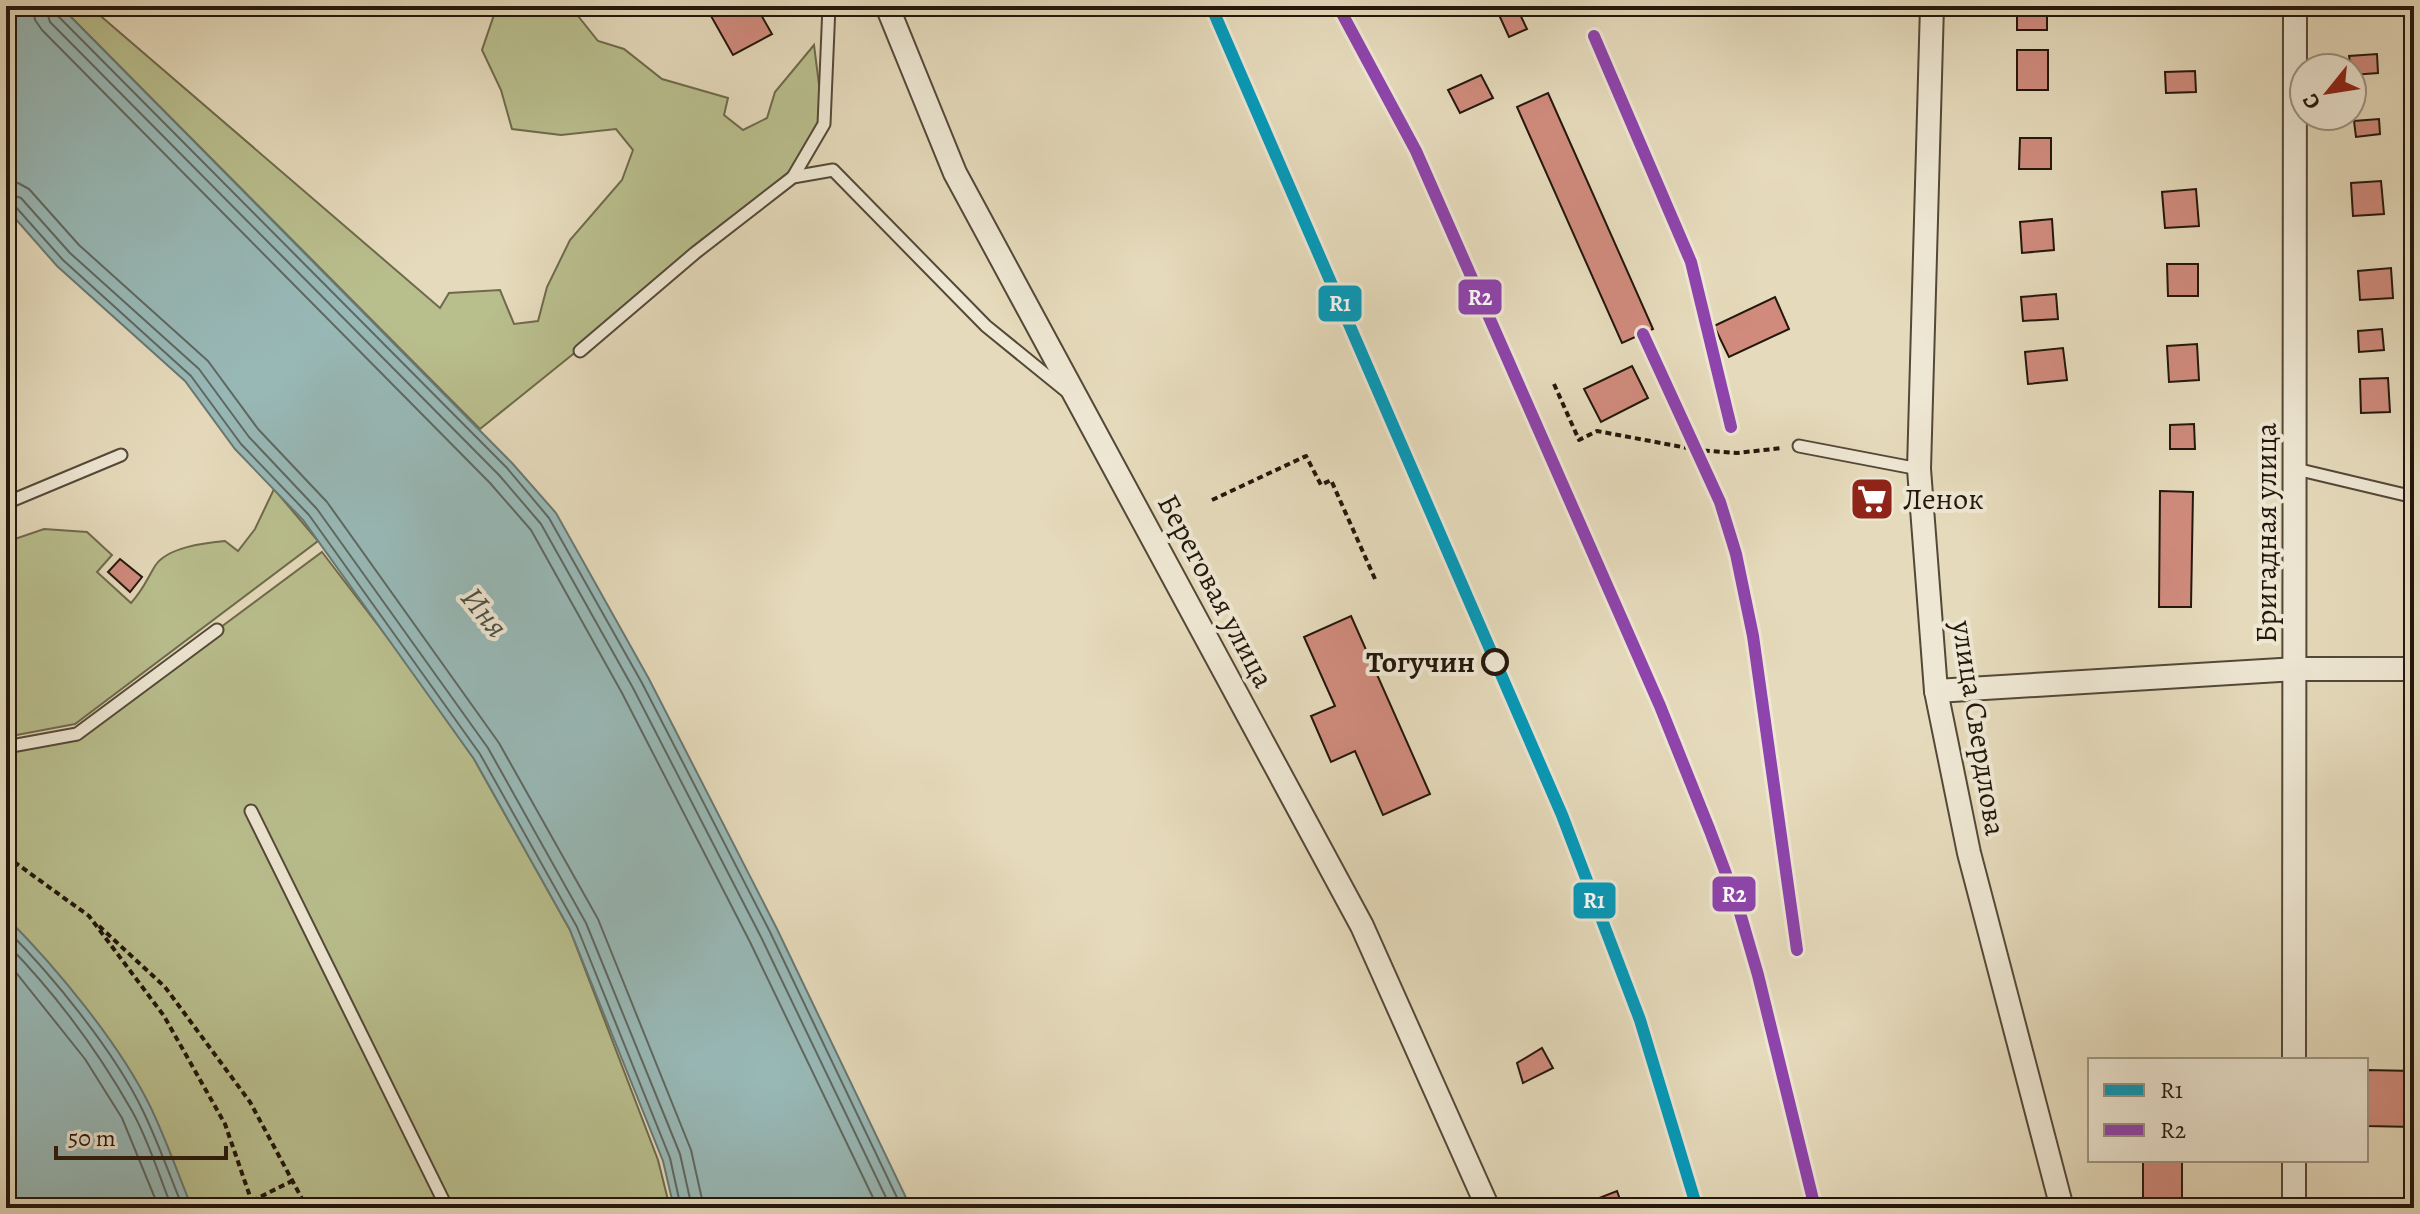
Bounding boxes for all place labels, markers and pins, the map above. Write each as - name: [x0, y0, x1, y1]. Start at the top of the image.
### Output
- supermarket icon: Ленок: [1848, 475, 1896, 523]
- place label: Ленок: [1903, 479, 1984, 519]
- place label: Тогучин: [1366, 642, 1475, 682]
- marker: Тогучин: [1482, 649, 1508, 675]

